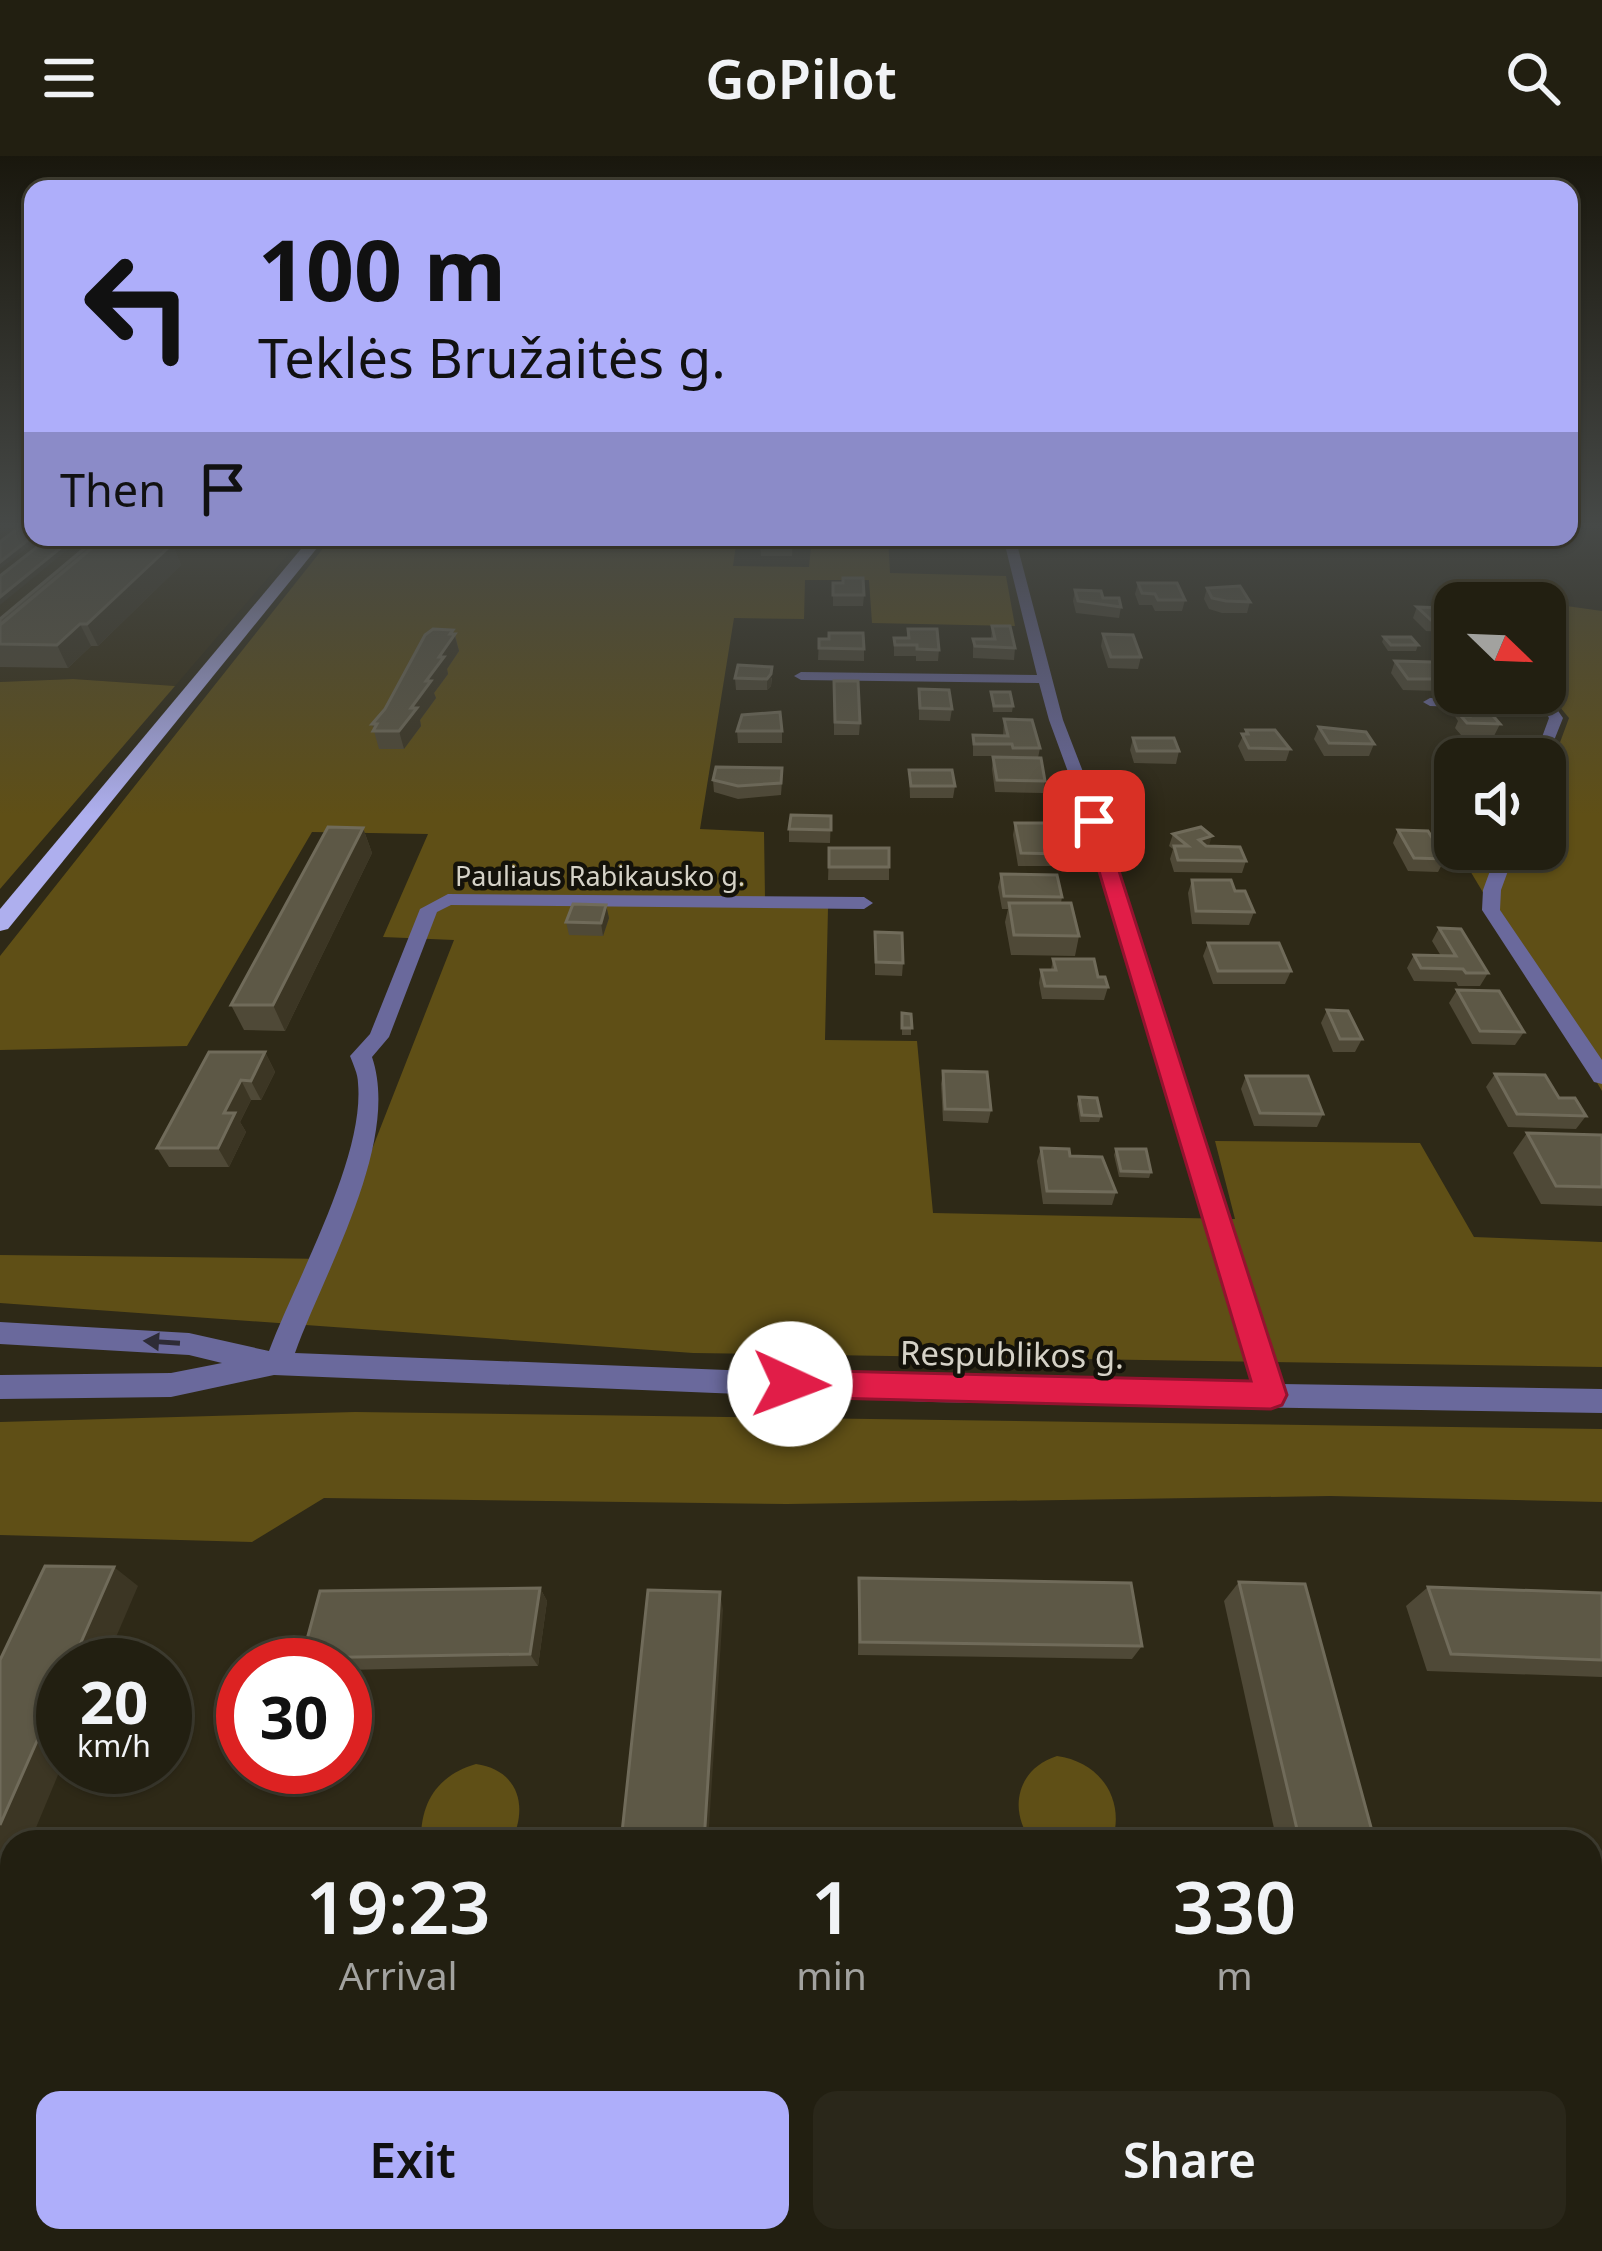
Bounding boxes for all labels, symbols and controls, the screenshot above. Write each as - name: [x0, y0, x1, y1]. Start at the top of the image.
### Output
- text: GoPilot: [705, 41, 897, 115]
- icon: menu: [36, 45, 102, 111]
- icon: search: [1500, 45, 1566, 111]
- text: 100 m: [258, 211, 506, 326]
- icon: left: [60, 228, 216, 384]
- text: Teklės Bružaitės g.: [258, 320, 726, 394]
- icon: arrive: [190, 456, 256, 522]
- text: Then: [60, 459, 166, 520]
- north arrow: [1434, 582, 1566, 714]
- map controls: [1434, 582, 1566, 870]
- button: sound: [1434, 738, 1566, 870]
- pin: [1043, 770, 1145, 872]
- icon: arrive: [1061, 788, 1127, 854]
- street label: Pauliaus Rabikausko g.: [455, 857, 745, 894]
- position arrow: [727, 1321, 853, 1447]
- street label: Respublikos g.: [900, 1330, 1124, 1378]
- one-way arrow: [143, 1332, 180, 1351]
- speed limit sign: 30: [216, 1638, 372, 1794]
- text: 20: [80, 1660, 148, 1742]
- text: km/h: [77, 1725, 151, 1766]
- text: 19:23: [306, 1857, 490, 1955]
- text: 1: [811, 1857, 852, 1955]
- text: 330: [1173, 1857, 1296, 1955]
- text: Arrival: [339, 1948, 458, 2001]
- text: min: [796, 1948, 867, 2001]
- text: m: [1216, 1948, 1253, 2001]
- button: Exit: [36, 2091, 789, 2229]
- button: Share: [813, 2091, 1566, 2229]

